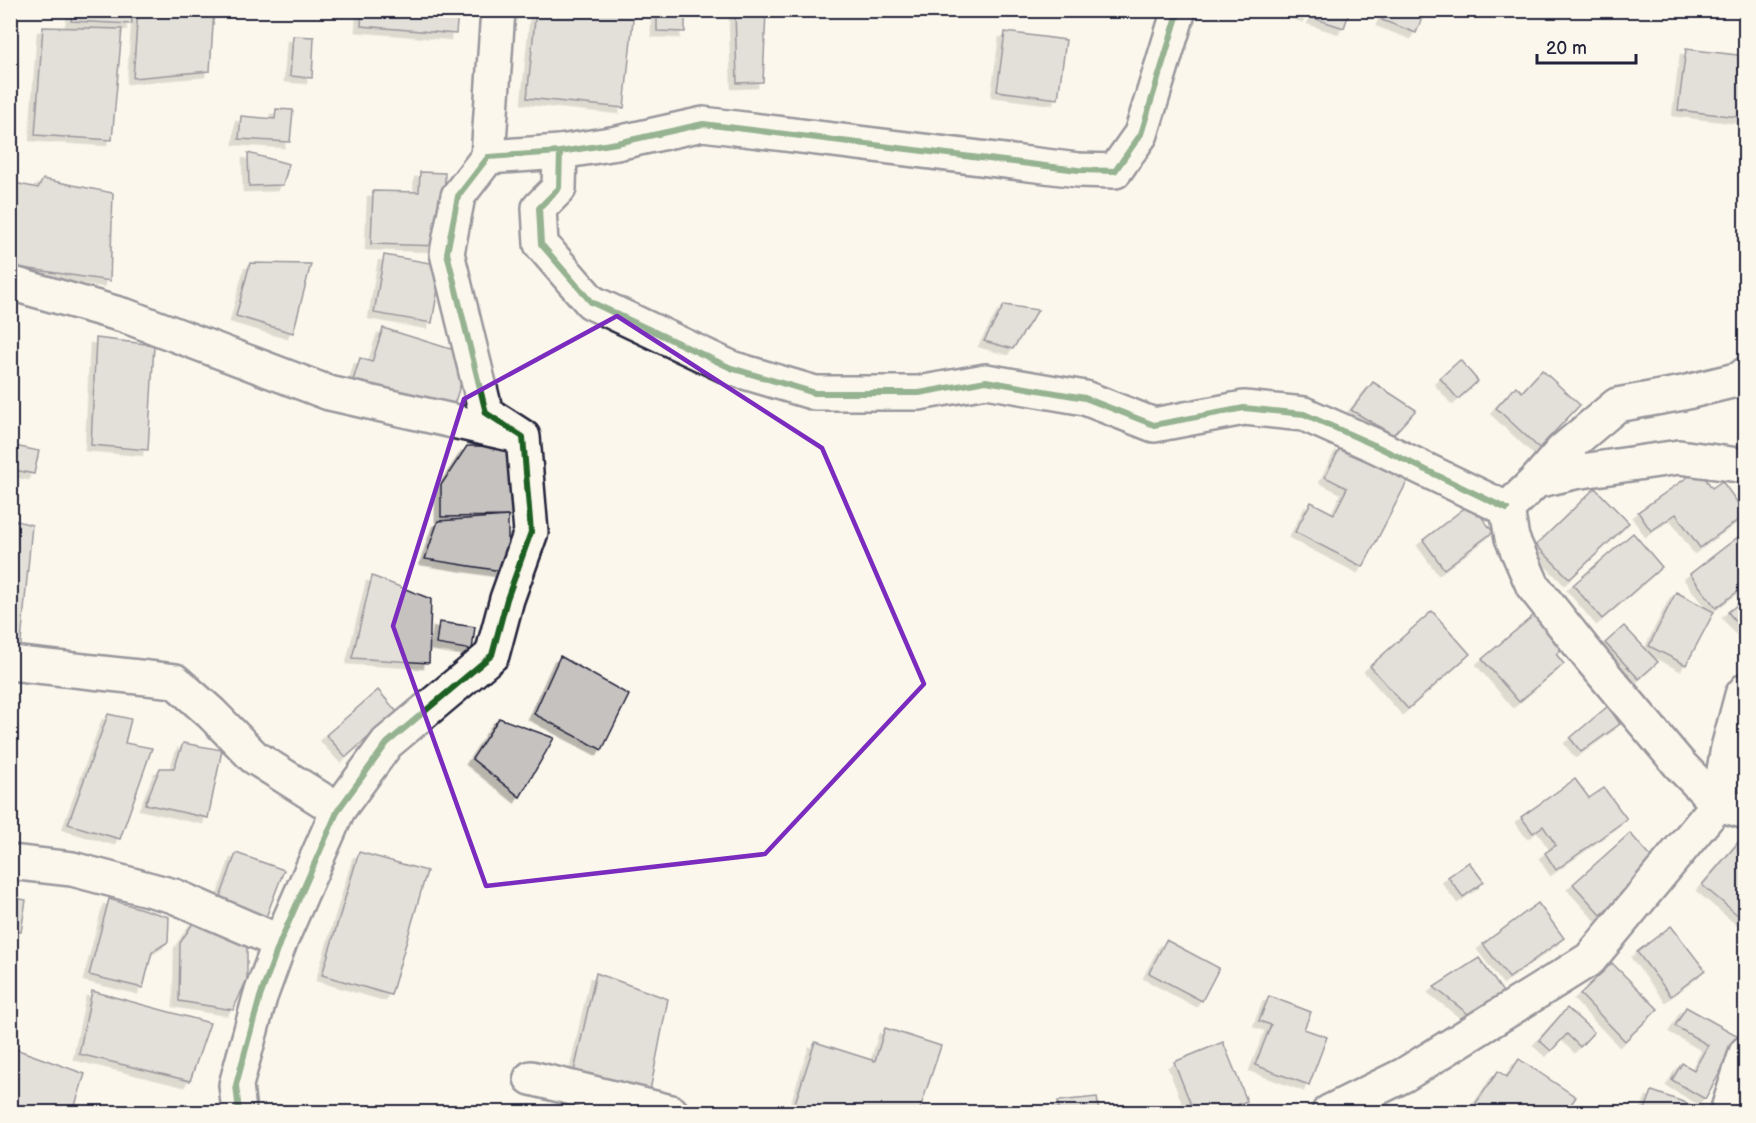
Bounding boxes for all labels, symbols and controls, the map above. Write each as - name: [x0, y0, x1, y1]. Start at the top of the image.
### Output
- scale bar: [1537, 27, 1636, 65]
- text: 20 m: [1546, 38, 1587, 59]

